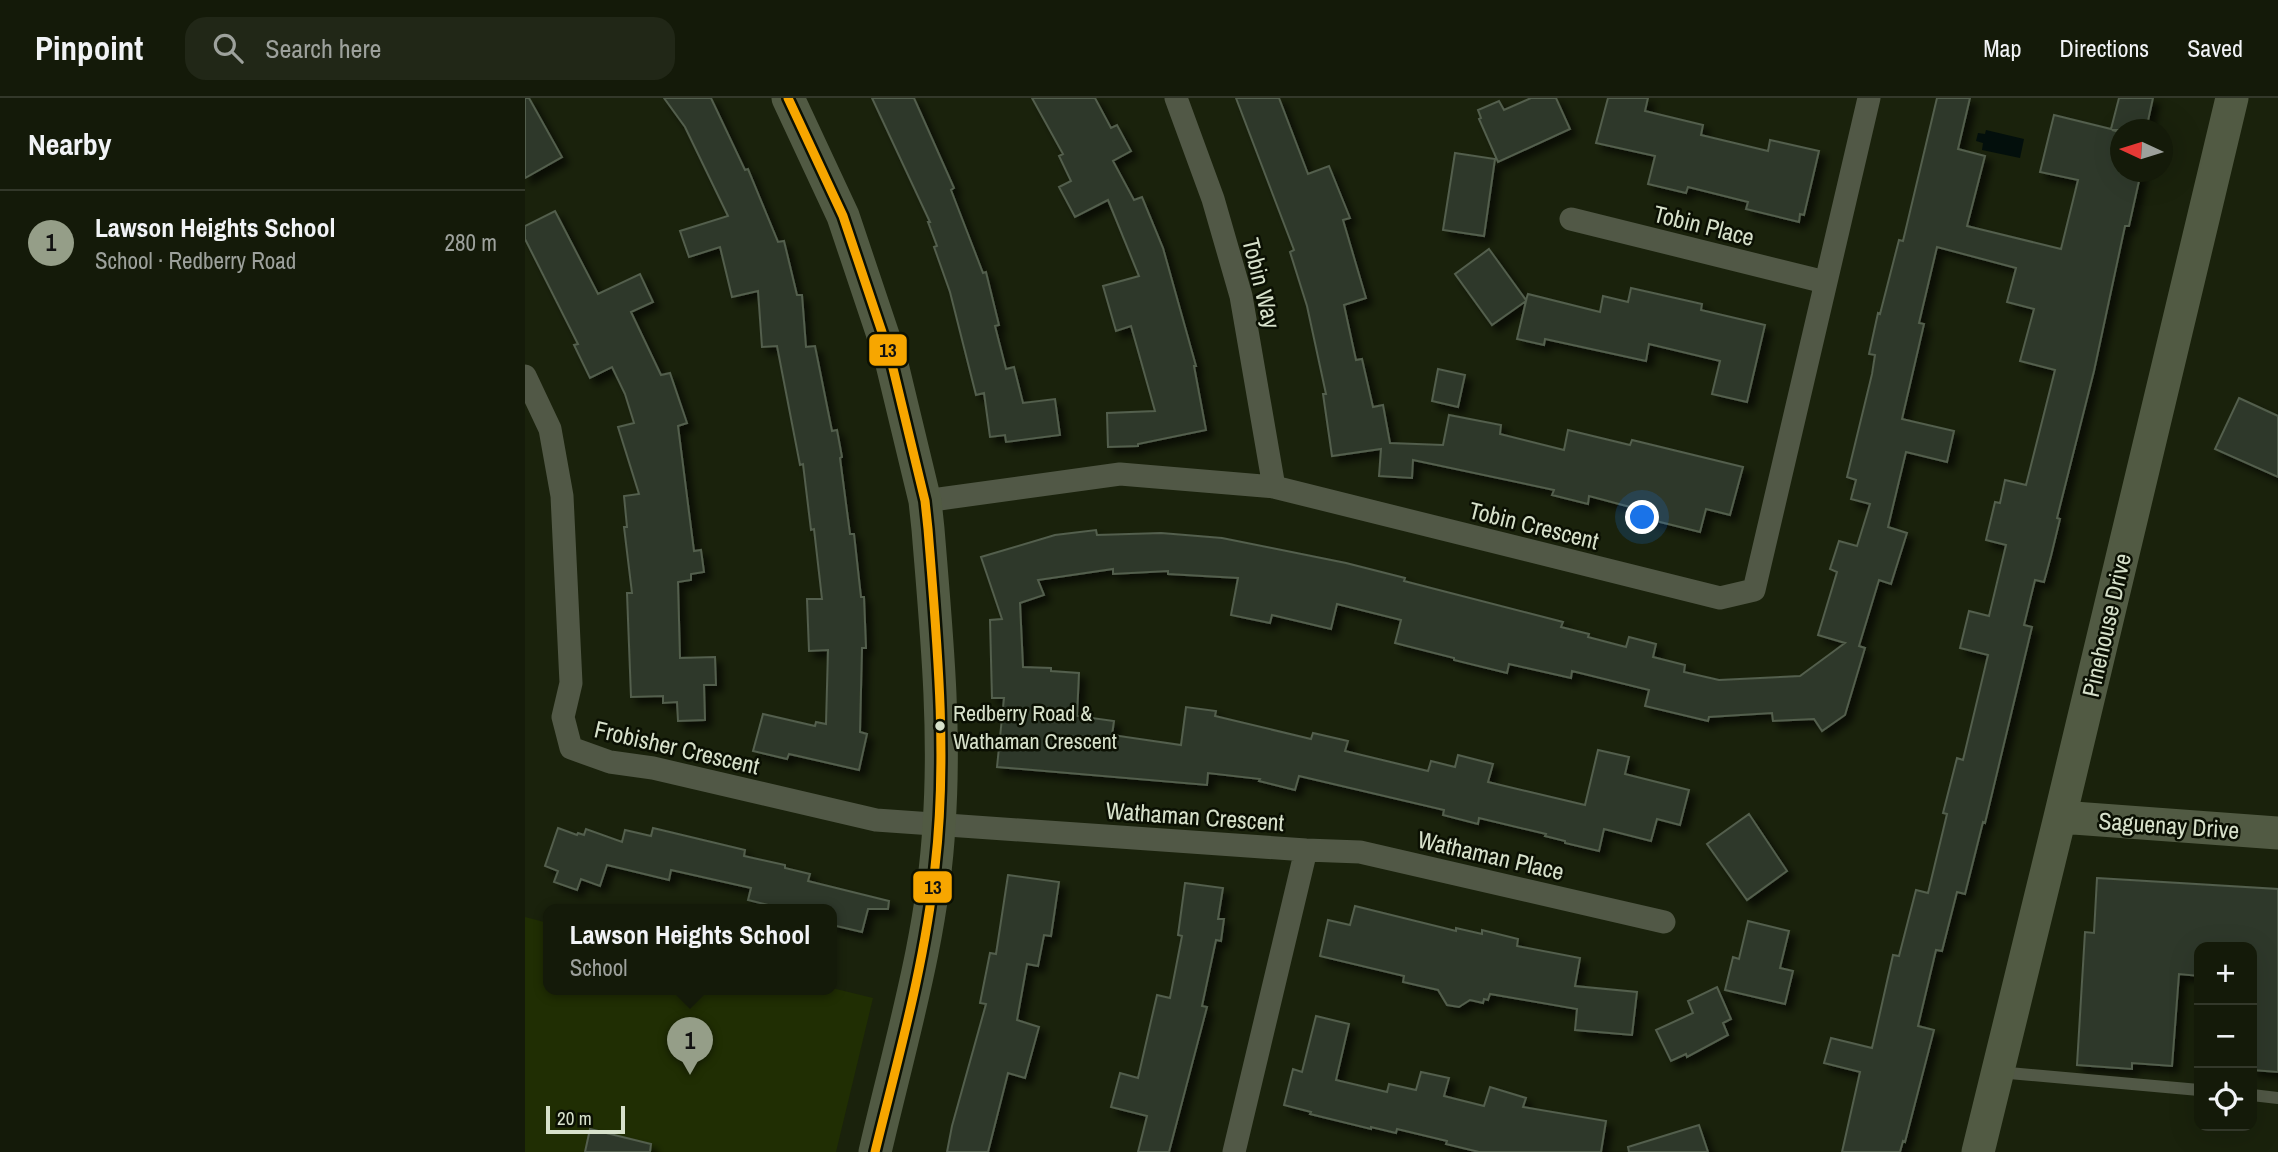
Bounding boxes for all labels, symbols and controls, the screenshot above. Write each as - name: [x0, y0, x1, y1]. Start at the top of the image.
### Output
- search box: [185, 17, 675, 80]
- text: Pinpoint: [35, 26, 143, 70]
- icon: search: [209, 29, 247, 67]
- text: Search here: [265, 31, 381, 66]
- text: Map: [1983, 32, 2021, 64]
- text: Directions: [2059, 32, 2149, 64]
- text: Saved: [2187, 32, 2243, 64]
- north arrow: [2110, 119, 2173, 182]
- text: Nearby: [28, 124, 111, 164]
- street label: Tobin Place: [1650, 197, 1758, 253]
- text: Lawson Heights School: [95, 210, 336, 245]
- text: 1: [46, 227, 56, 258]
- text: 280 m: [445, 227, 497, 258]
- street label: Tobin Way: [1235, 234, 1289, 332]
- text: School · Redberry Road: [95, 245, 296, 276]
- line badge: 13: [868, 333, 908, 367]
- text: 13: [879, 337, 897, 363]
- street label: Tobin Crescent: [1466, 493, 1603, 557]
- your location: [1625, 500, 1659, 534]
- street label: Pinehouse Drive: [2074, 550, 2138, 700]
- place label: Redberry Road & Wathaman Crescent: [953, 698, 1117, 756]
- street label: Frobisher Crescent: [591, 712, 763, 782]
- marker: Redberry Road & Wathaman Crescent: [933, 719, 947, 733]
- street label: Wathaman Crescent: [1105, 794, 1286, 838]
- street label: Saguenay Drive: [2097, 804, 2241, 846]
- street label: Wathaman Place: [1415, 823, 1567, 887]
- line badge: 13: [912, 870, 953, 904]
- text: 13: [924, 874, 942, 900]
- popup: [543, 904, 837, 995]
- text: Lawson Heights School: [570, 917, 810, 952]
- map controls: [2194, 942, 2257, 1131]
- button: +: [2194, 942, 2257, 1005]
- text: School: [570, 952, 627, 983]
- button: −: [2194, 1005, 2257, 1068]
- pin: 1: [667, 1017, 713, 1075]
- button: locate: [2194, 1068, 2257, 1131]
- scale bar: [546, 1103, 625, 1135]
- text: 20 m: [557, 1105, 592, 1131]

